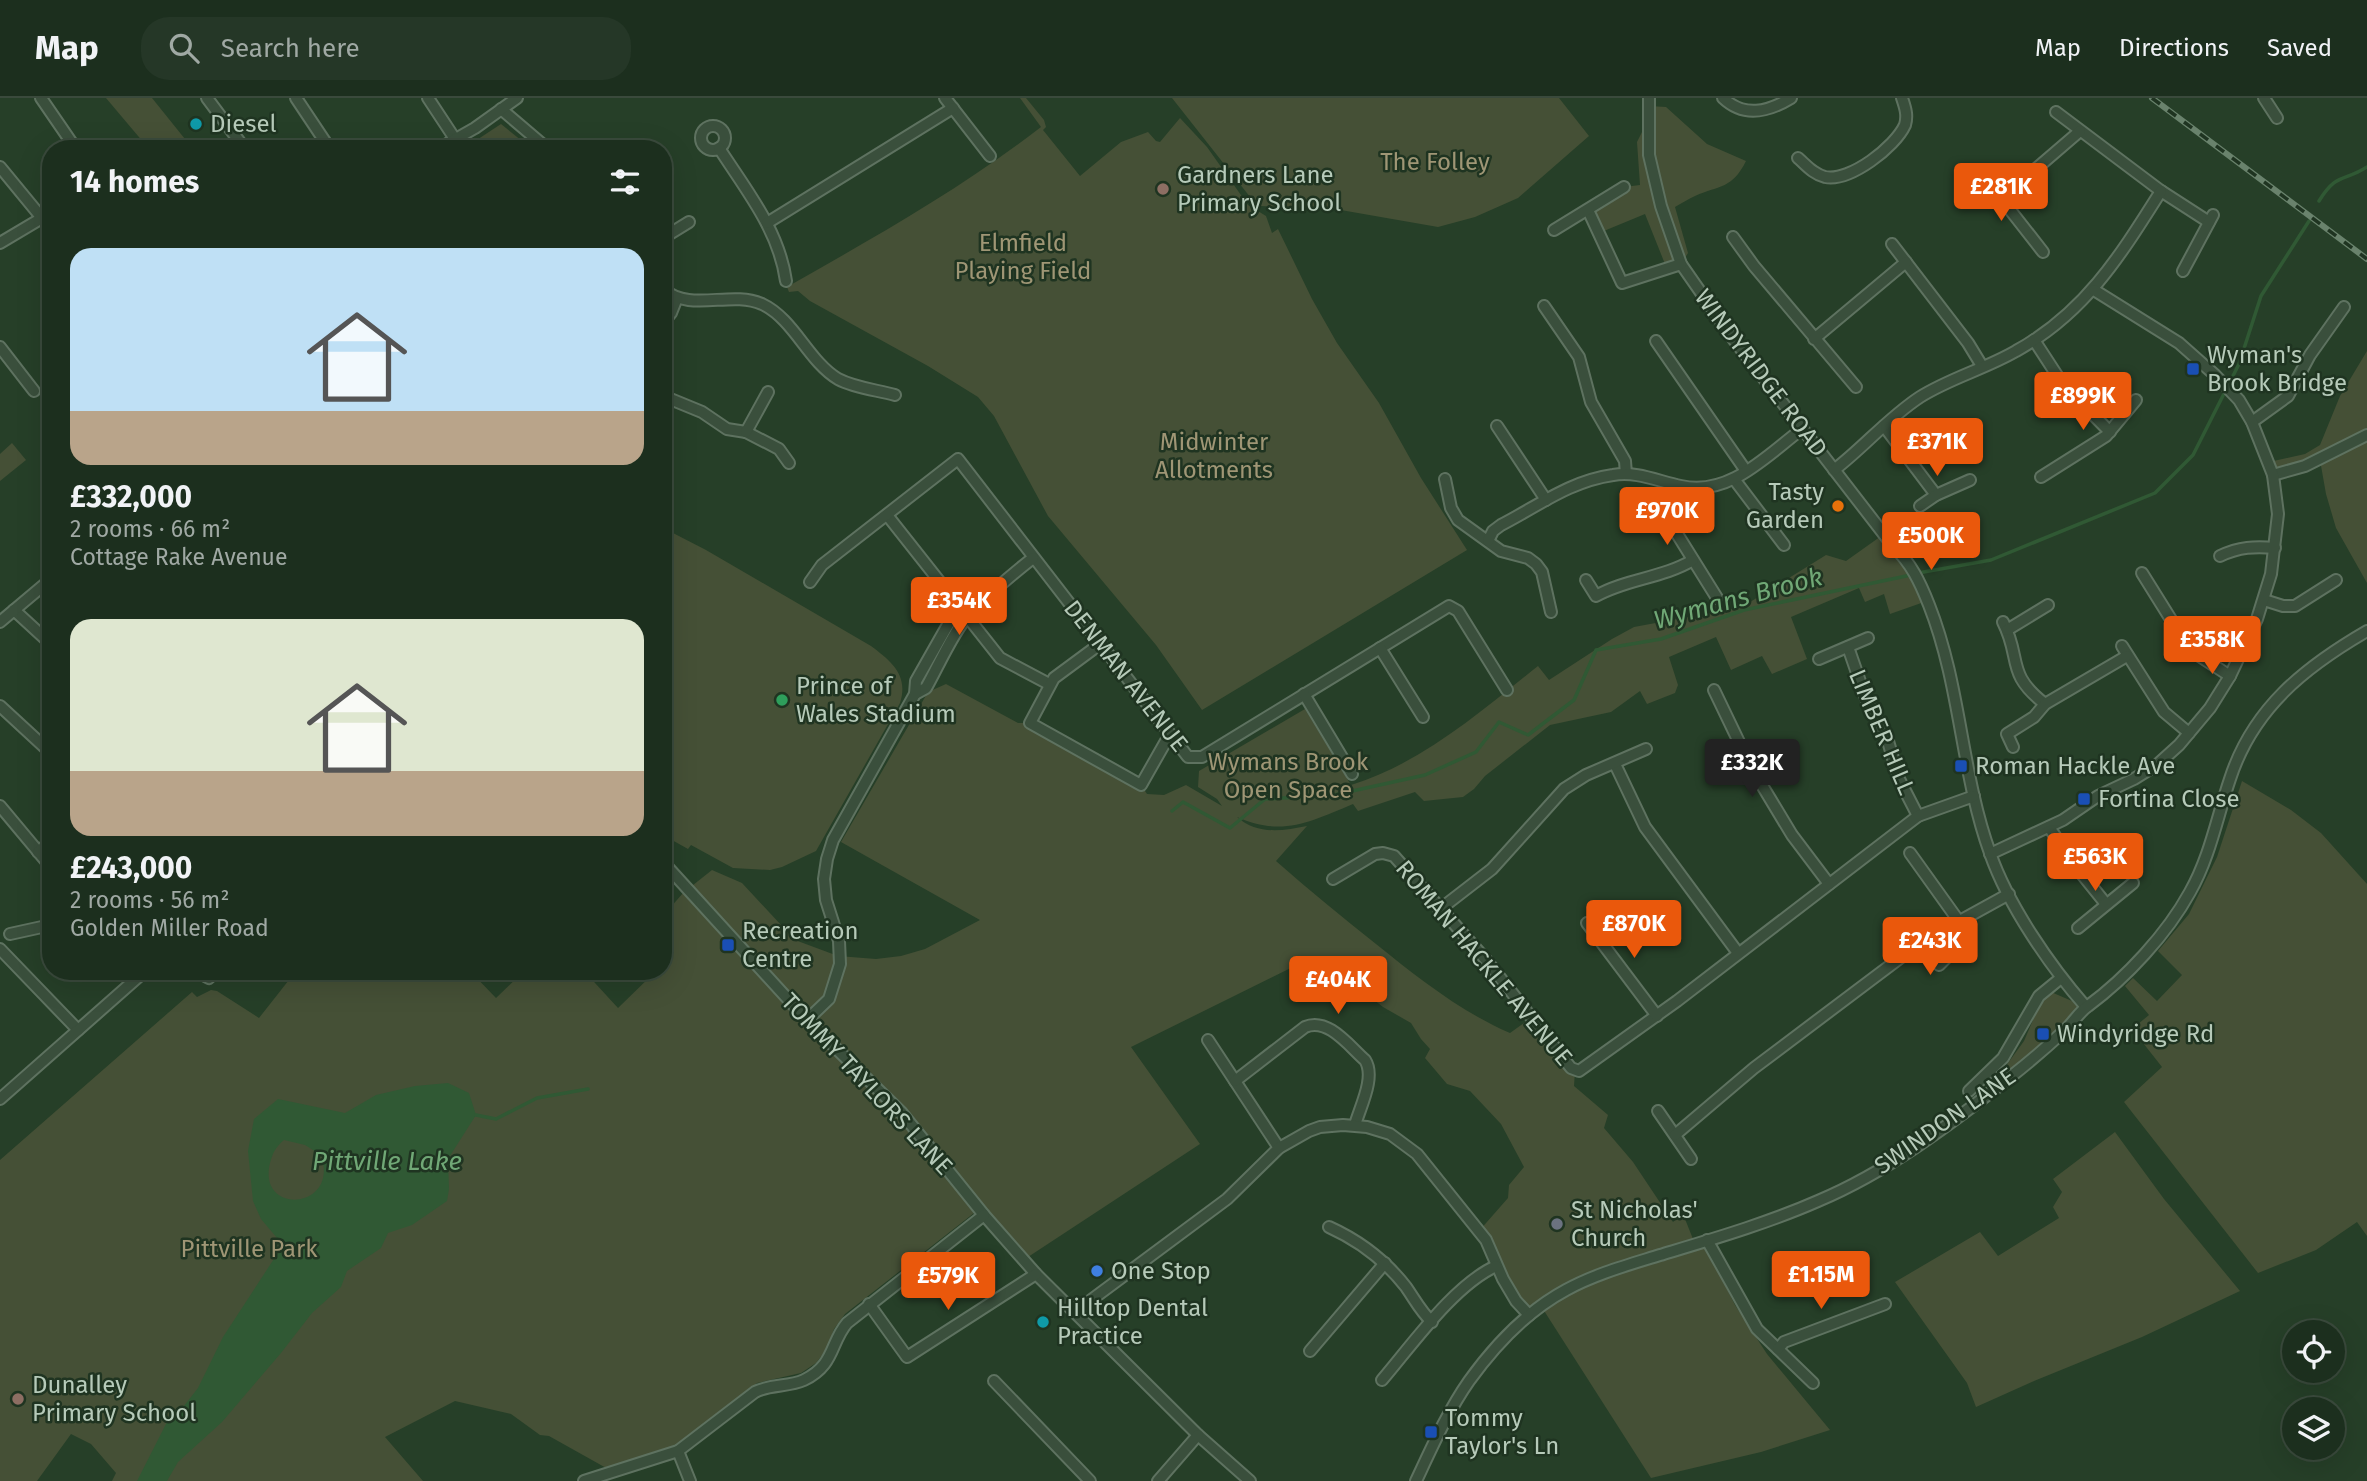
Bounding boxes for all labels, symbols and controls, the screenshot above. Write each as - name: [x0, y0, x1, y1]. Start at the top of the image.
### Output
- search box: [141, 17, 631, 80]
- text: Map: [35, 28, 99, 68]
- icon: search: [165, 29, 203, 67]
- text: Search here: [221, 33, 360, 64]
- text: Map: [2035, 34, 2081, 62]
- text: Directions: [2119, 34, 2229, 62]
- text: Saved: [2267, 34, 2332, 62]
- place label: Diesel: [210, 110, 277, 138]
- marker: Diesel: [188, 116, 204, 132]
- park label: The Folley: [1380, 148, 1490, 176]
- place label: Gardners Lane Primary School: [1177, 161, 1341, 217]
- icon: filters: [606, 163, 644, 201]
- text: 14 homes: [70, 164, 199, 200]
- pin: £281K: [1952, 164, 2050, 223]
- text: £281K: [1970, 172, 2032, 200]
- marker: Gardners Lane Primary School: [1155, 181, 1171, 197]
- park label: Elmfield Playing Field: [955, 229, 1091, 285]
- street label: WINDYRIDGE ROAD: [1689, 284, 1833, 462]
- icon: home: [294, 294, 420, 420]
- place label: Wyman's Brook Bridge: [2207, 341, 2347, 397]
- marker: Wyman's Brook Bridge: [2185, 361, 2201, 377]
- pin: £899K: [2034, 372, 2132, 432]
- text: £899K: [2050, 381, 2116, 409]
- pin: £371K: [1888, 418, 1986, 478]
- text: £371K: [1907, 427, 1967, 455]
- park label: Midwinter Allotments: [1155, 428, 1273, 484]
- place label: Tasty Garden: [1746, 478, 1824, 534]
- text: £332,000: [70, 479, 192, 515]
- pin: £970K: [1618, 488, 1716, 547]
- text: £970K: [1635, 496, 1699, 524]
- marker: Tasty Garden: [1830, 498, 1846, 514]
- pin: £500K: [1882, 512, 1980, 572]
- text: 2 rooms · 66 m²: [70, 515, 230, 543]
- text: £500K: [1898, 521, 1964, 549]
- text: Cottage Rake Avenue: [70, 543, 288, 571]
- water label: Wymans Brook: [1650, 561, 1826, 636]
- pin: £354K: [910, 578, 1008, 637]
- text: £354K: [927, 586, 991, 614]
- street label: DENMAN AVENUE: [1058, 595, 1194, 757]
- pin: £358K: [2163, 616, 2261, 676]
- text: £358K: [2180, 625, 2244, 653]
- icon: home: [294, 665, 420, 791]
- street label: LIMBER HILL: [1843, 665, 1921, 799]
- place label: Prince of Wales Stadium: [796, 672, 956, 728]
- marker: Prince of Wales Stadium: [774, 692, 790, 708]
- pin: £332K: [1703, 740, 1801, 799]
- park label: Wymans Brook Open Space: [1208, 748, 1369, 804]
- text: £332K: [1721, 748, 1783, 776]
- place label: Roman Hackle Ave: [1975, 752, 2175, 780]
- marker: Roman Hackle Ave: [1953, 758, 1969, 774]
- place label: Fortina Close: [2098, 785, 2240, 813]
- marker: Fortina Close: [2076, 791, 2092, 807]
- pin: £563K: [2046, 834, 2144, 893]
- text: £563K: [2063, 842, 2127, 870]
- text: £243,000: [70, 850, 192, 886]
- street label: ROMAN HACKLE AVENUE: [1390, 855, 1578, 1071]
- text: 2 rooms · 56 m²: [70, 886, 229, 914]
- pin: £870K: [1585, 900, 1683, 960]
- text: £870K: [1602, 909, 1666, 937]
- text: Golden Miller Road: [70, 914, 269, 942]
- place label: Recreation Centre: [742, 917, 859, 973]
- pin: £243K: [1881, 918, 1979, 977]
- text: £243K: [1899, 926, 1961, 954]
- marker: Recreation Centre: [720, 937, 736, 953]
- pin: £404K: [1289, 956, 1387, 1016]
- text: £404K: [1305, 965, 1371, 993]
- street label: TOMMY TAYLORS LANE: [776, 988, 958, 1180]
- place label: Windyridge Rd: [2057, 1020, 2214, 1048]
- marker: Windyridge Rd: [2035, 1026, 2051, 1042]
- street label: SWINDON LANE: [1869, 1062, 2021, 1180]
- water label: Pittville Lake: [312, 1146, 462, 1177]
- place label: St Nicholas' Church: [1571, 1196, 1698, 1252]
- marker: St Nicholas' Church: [1549, 1216, 1565, 1232]
- park label: Pittville Park: [180, 1235, 318, 1263]
- pin: £579K: [899, 1252, 997, 1312]
- pin: £1.15M: [1764, 1252, 1878, 1311]
- place label: One Stop: [1111, 1257, 1211, 1285]
- text: £1.15M: [1788, 1260, 1854, 1288]
- text: £579K: [917, 1261, 979, 1289]
- marker: One Stop: [1089, 1263, 1105, 1279]
- place label: Hilltop Dental Practice: [1057, 1294, 1208, 1350]
- marker: Hilltop Dental Practice: [1035, 1314, 1051, 1330]
- map controls: [2282, 1320, 2345, 1460]
- button: locate: [2282, 1320, 2345, 1383]
- place label: Dunalley Primary School: [32, 1371, 196, 1427]
- marker: Dunalley Primary School: [10, 1391, 26, 1407]
- button: layers: [2282, 1397, 2345, 1460]
- place label: Tommy Taylor's Ln: [1445, 1404, 1559, 1460]
- marker: Tommy Taylor's Ln: [1423, 1424, 1439, 1440]

